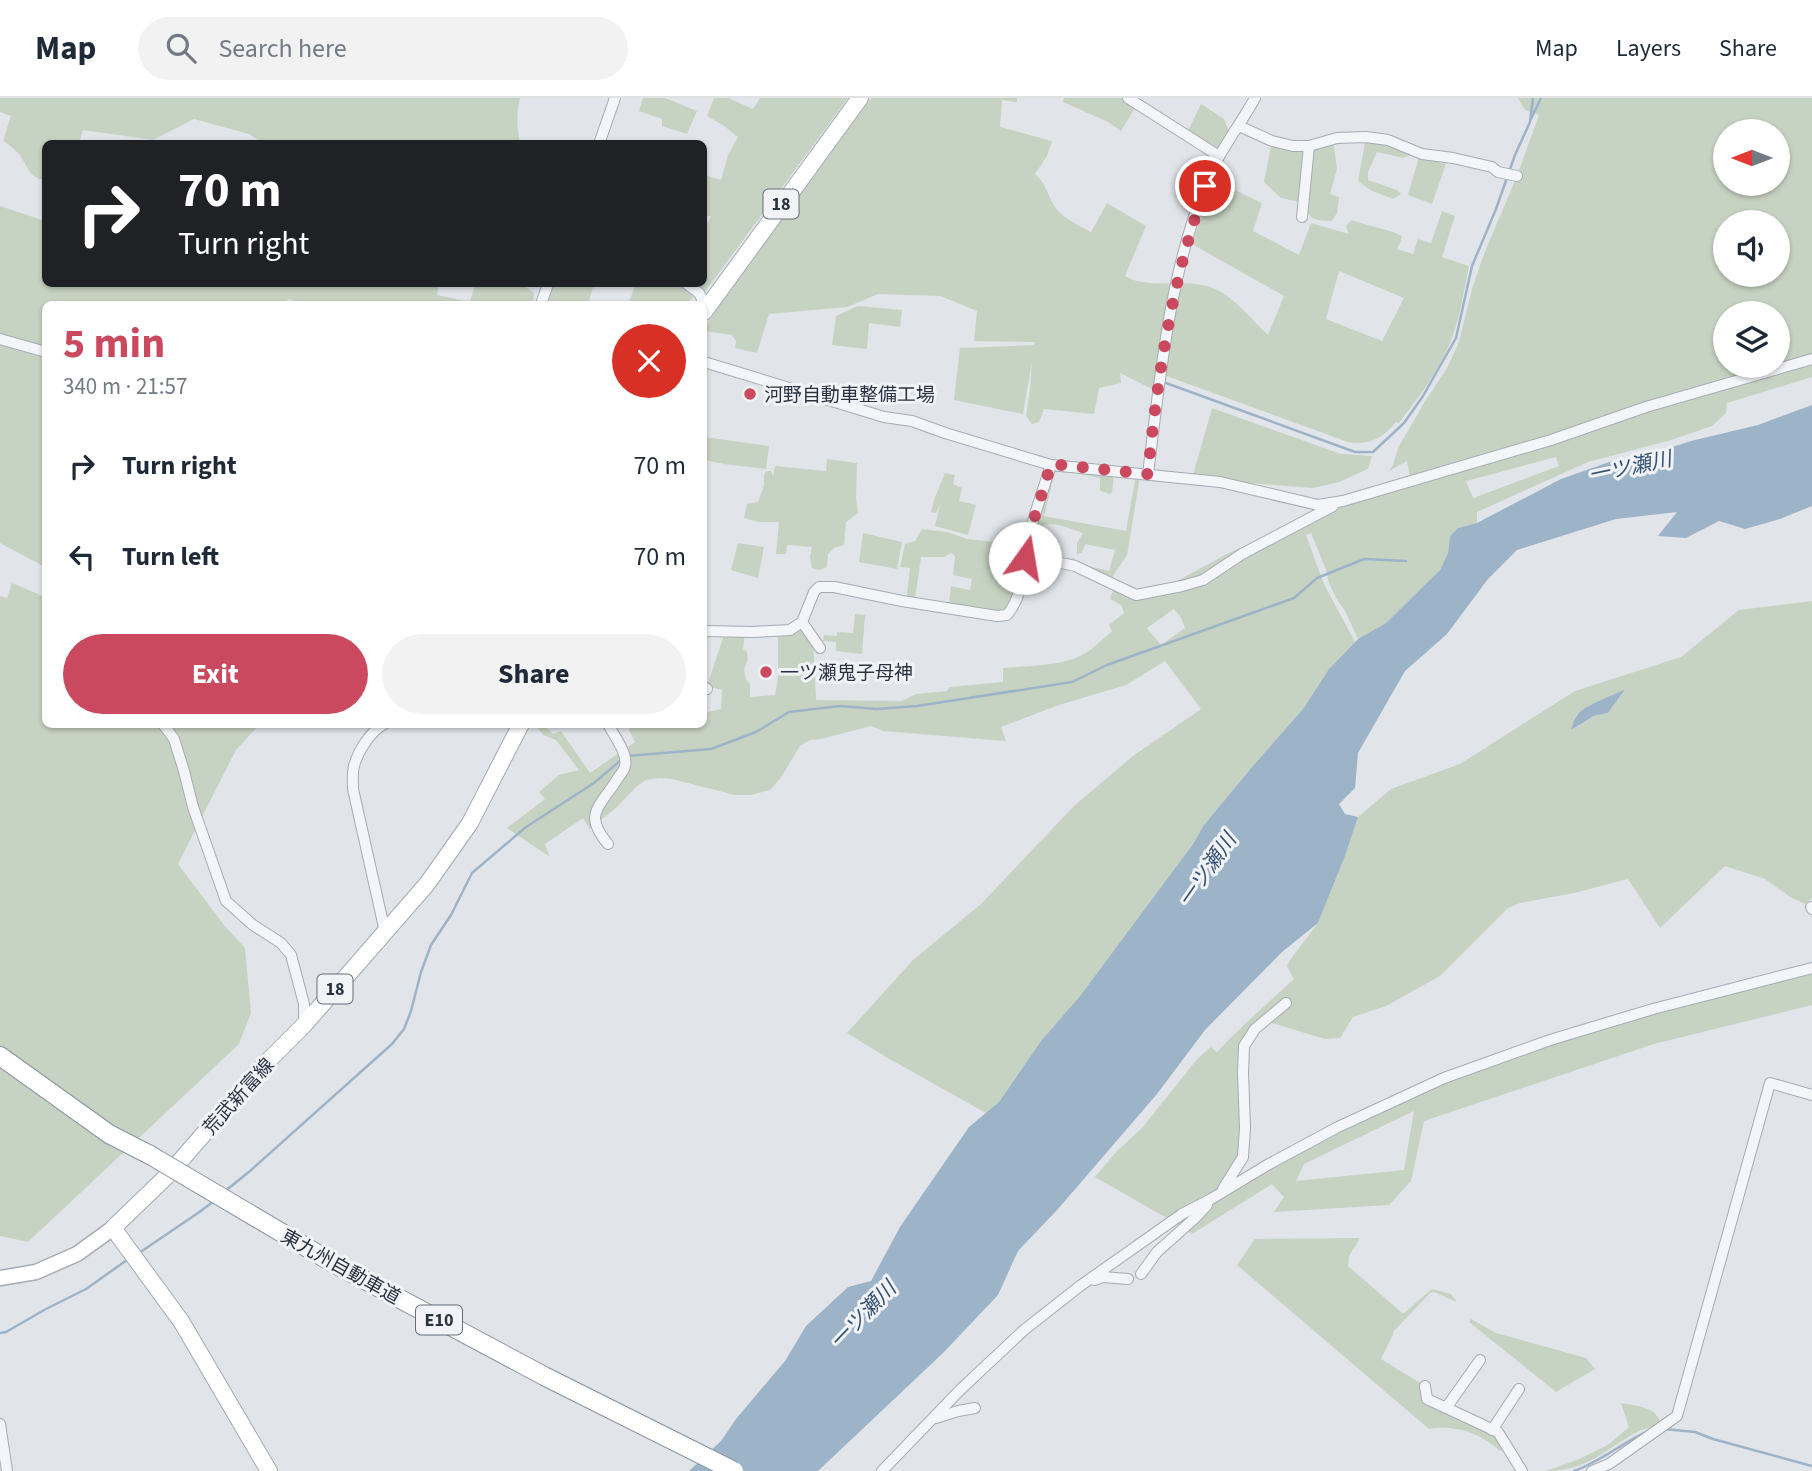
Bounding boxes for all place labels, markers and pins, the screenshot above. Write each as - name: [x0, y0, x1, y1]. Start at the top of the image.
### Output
- pin: [1175, 156, 1235, 216]
- place label: 河野自動車整備工場: [764, 382, 935, 409]
- marker: 河野自動車整備工場: [742, 386, 758, 402]
- place label: 一ツ瀬鬼子母神: [780, 660, 913, 687]
- marker: 一ツ瀬鬼子母神: [758, 664, 774, 680]

